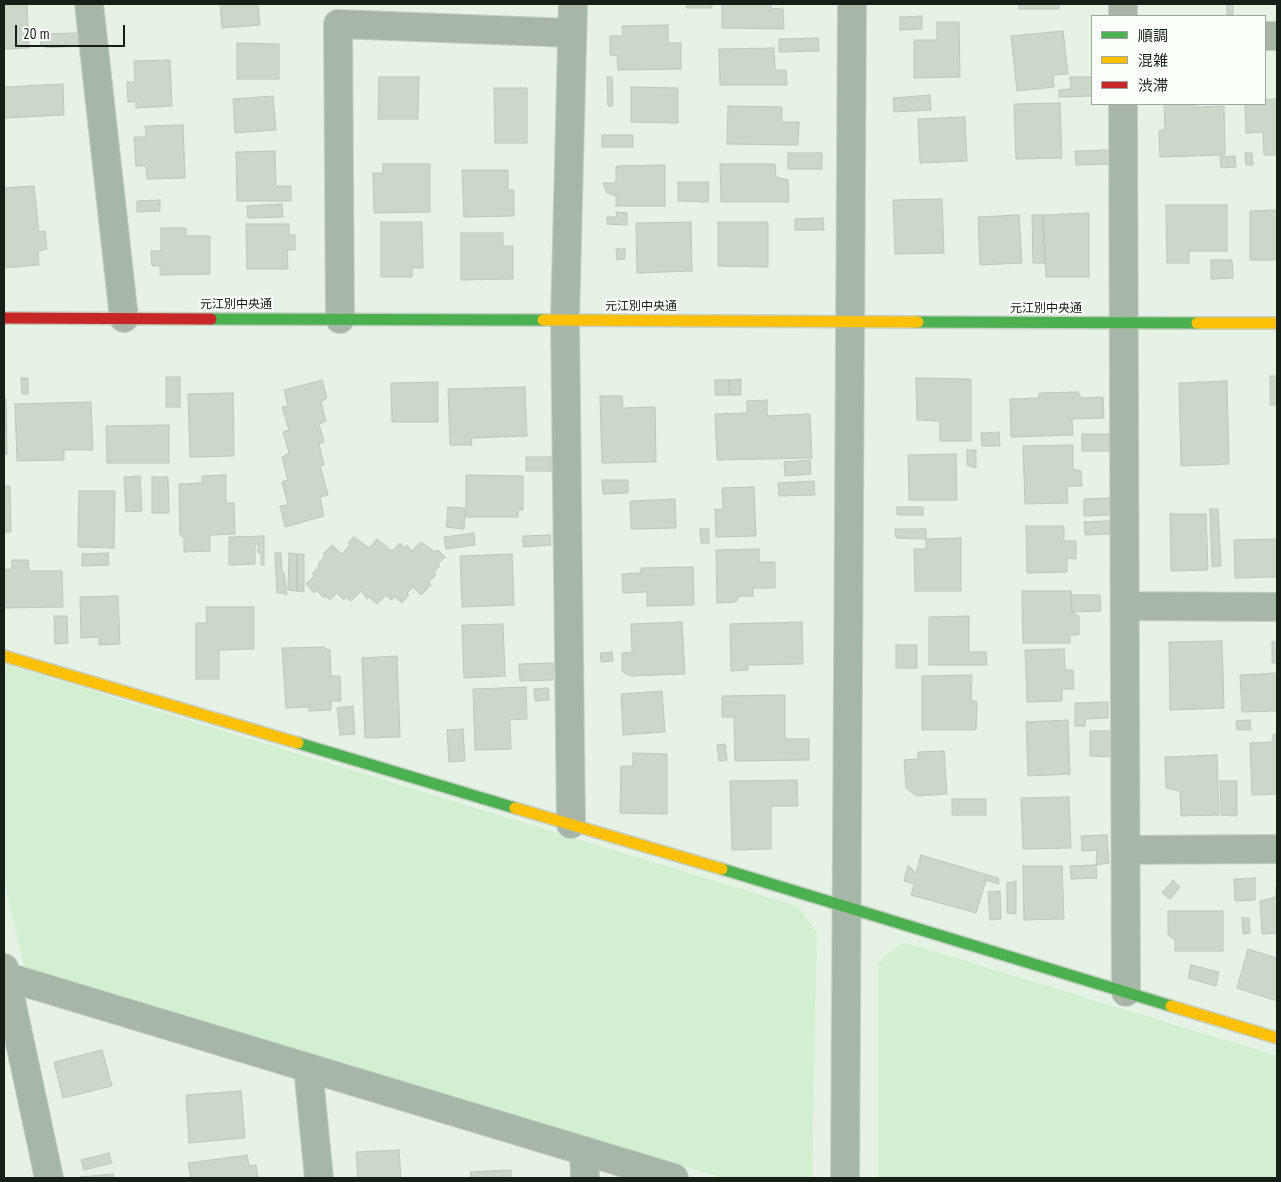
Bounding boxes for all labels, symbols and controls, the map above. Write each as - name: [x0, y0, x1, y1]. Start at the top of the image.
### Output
- scale bar: [18, 15, 128, 47]
- legend: [1091, 15, 1266, 105]
- text: 20 m: [23, 24, 49, 43]
- text: 順調: [1138, 26, 1168, 45]
- text: 混雑: [1138, 51, 1168, 70]
- text: 渋滞: [1138, 76, 1168, 95]
- street label: 元江別中央通: [200, 298, 272, 312]
- street label: 元江別中央通: [605, 300, 677, 314]
- street label: 元江別中央通: [1010, 302, 1082, 316]

